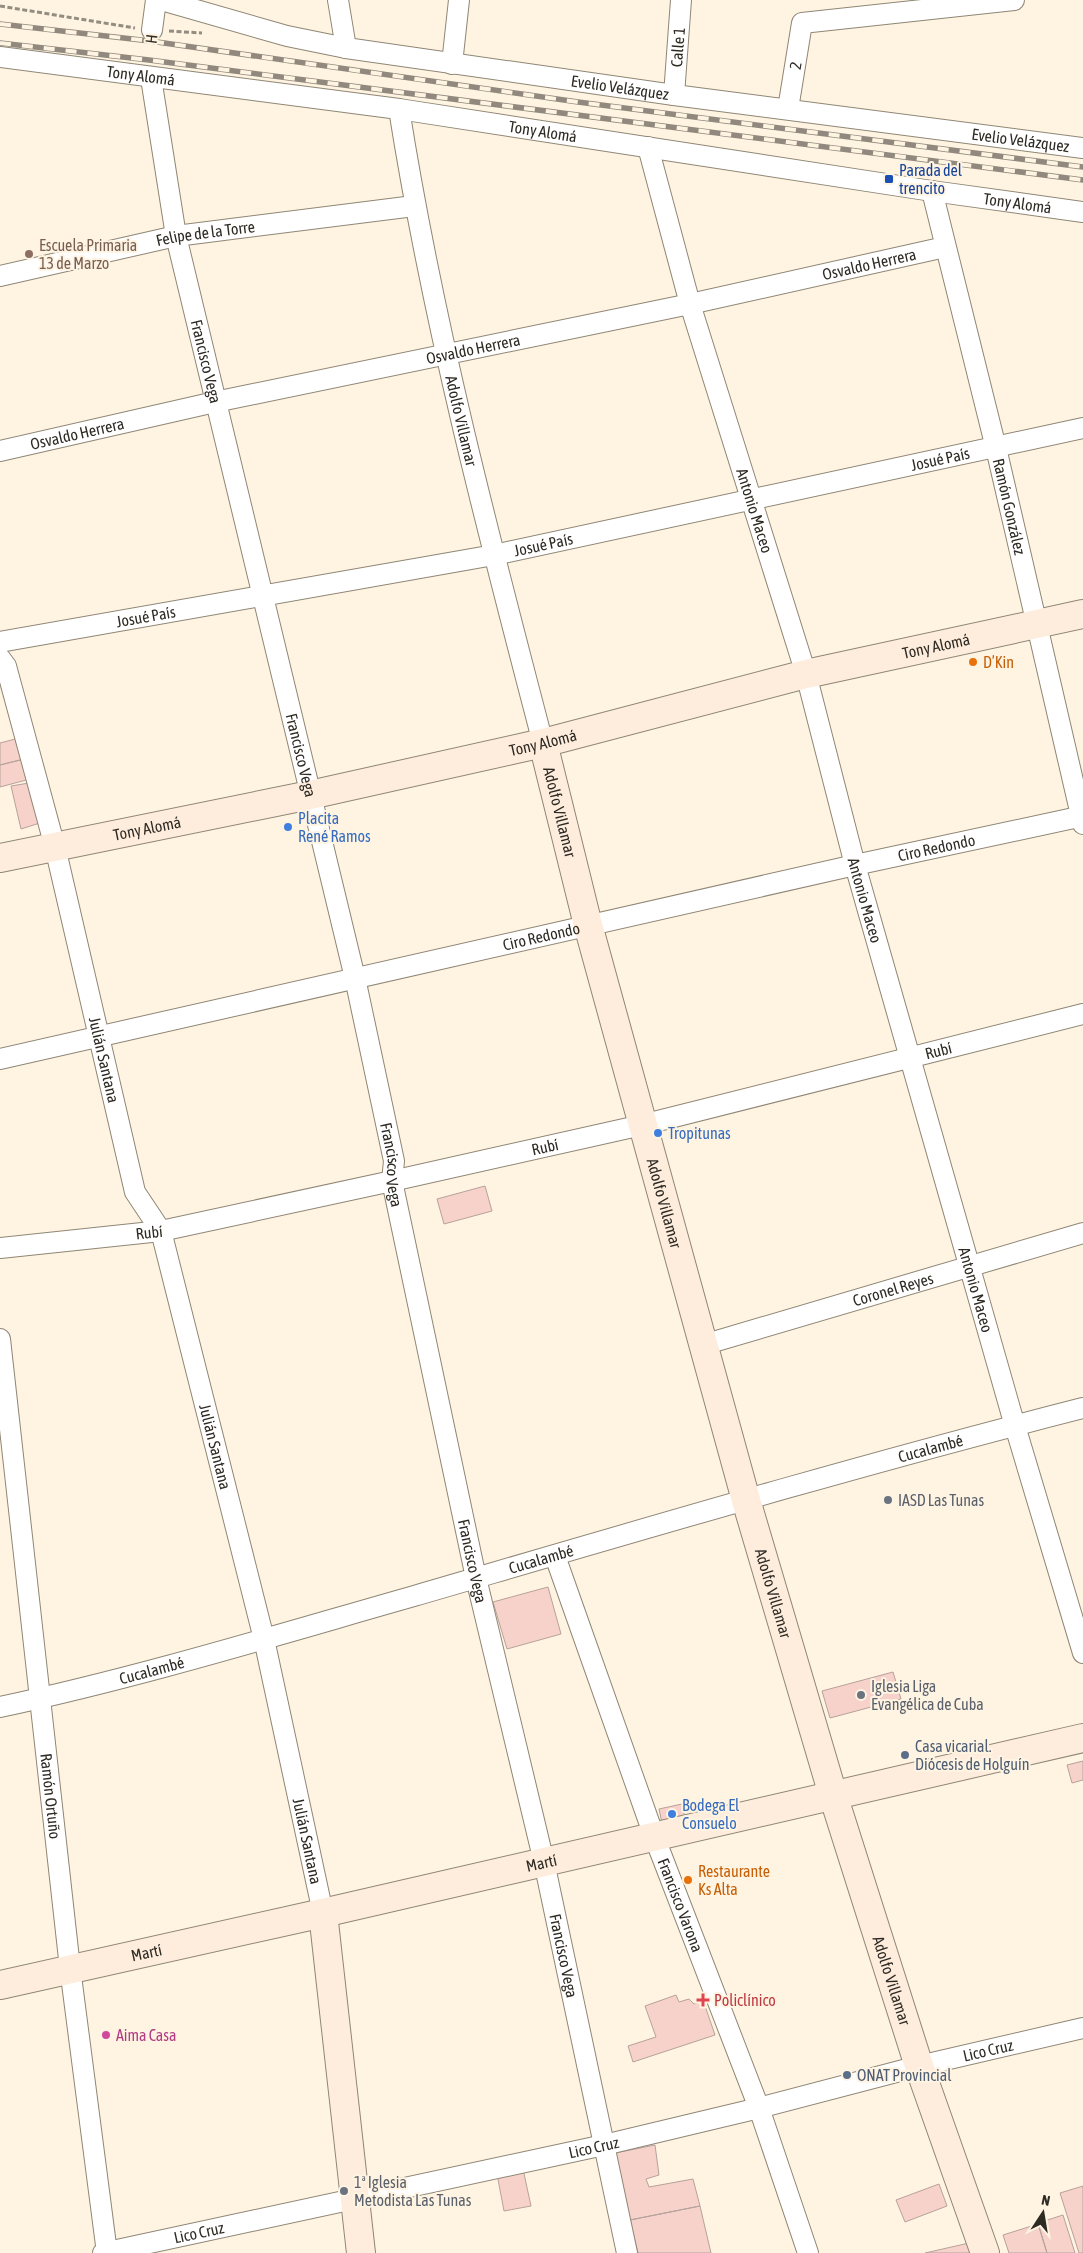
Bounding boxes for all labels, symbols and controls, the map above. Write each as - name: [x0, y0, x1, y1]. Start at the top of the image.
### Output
- street label: Calle 1: [667, 27, 688, 68]
- street label: H: [142, 33, 160, 45]
- street label: 2: [786, 60, 805, 71]
- street label: Tony Alomá: [106, 62, 176, 89]
- street label: Evelio Velázquez: [570, 71, 670, 103]
- street label: Tony Alomá: [508, 117, 578, 145]
- street label: Evelio Velázquez: [970, 125, 1071, 155]
- place label: Parada del trencito: [899, 161, 963, 197]
- marker: Parada del trencito: [883, 173, 895, 185]
- street label: Tony Alomá: [982, 189, 1053, 217]
- street label: Felipe de la Torre: [154, 217, 256, 249]
- place label: Escuela Primaria 13 de Marzo: [39, 236, 137, 272]
- street label: Osvaldo Herrera: [821, 245, 918, 283]
- marker: Escuela Primaria 13 de Marzo: [23, 248, 35, 260]
- street label: Francisco Vega: [188, 318, 225, 405]
- street label: Osvaldo Herrera: [424, 330, 522, 367]
- street label: Adolfo Villamar: [442, 374, 481, 468]
- street label: Osvaldo Herrera: [28, 414, 126, 453]
- street label: Josué País: [909, 444, 972, 474]
- street label: Ramón González: [990, 457, 1029, 557]
- street label: Antonio Maceo: [733, 466, 776, 555]
- street label: Josué País: [512, 529, 575, 559]
- street label: Josué País: [115, 602, 177, 630]
- street label: Tony Alomá: [901, 630, 971, 662]
- place label: D’Kin: [983, 653, 1014, 671]
- marker: D’Kin: [967, 656, 979, 668]
- street label: Francisco Vega: [282, 712, 320, 799]
- street label: Tony Alomá: [507, 726, 578, 759]
- street label: Adolfo Villamar: [540, 765, 580, 859]
- place label: Placita René Ramos: [298, 809, 371, 845]
- street label: Tony Alomá: [112, 812, 182, 844]
- marker: Placita René Ramos: [282, 821, 294, 833]
- street label: Ciro Redondo: [896, 830, 977, 865]
- street label: Antonio Maceo: [844, 856, 886, 945]
- street label: Ciro Redondo: [501, 919, 582, 954]
- street label: Julián Santana: [86, 1015, 123, 1104]
- street label: Rubí: [923, 1038, 954, 1062]
- street label: Francisco Vega: [377, 1121, 406, 1209]
- place label: Tropitunas: [668, 1124, 731, 1143]
- marker: Tropitunas: [652, 1127, 664, 1139]
- street label: Rubí: [530, 1135, 560, 1158]
- street label: Adolfo Villamar: [644, 1156, 685, 1250]
- street label: Rubí: [135, 1222, 164, 1243]
- street label: Antonio Maceo: [955, 1245, 997, 1334]
- street label: Coronel Reyes: [851, 1269, 936, 1309]
- street label: Julián Santana: [196, 1402, 235, 1491]
- street label: Cucalambé: [896, 1431, 965, 1466]
- place label: IASD Las Tunas: [898, 1491, 984, 1509]
- marker: IASD Las Tunas: [882, 1494, 894, 1506]
- street label: Francisco Vega: [455, 1518, 491, 1605]
- street label: Cucalambé: [507, 1541, 575, 1577]
- street label: Adolfo Villamar: [752, 1546, 795, 1640]
- street label: Cucalambé: [117, 1653, 186, 1687]
- place label: Iglesia Liga Evangélica de Cuba: [871, 1677, 984, 1714]
- marker: Iglesia Liga Evangélica de Cuba: [855, 1689, 867, 1701]
- place label: Casa vicarial. Diócesis de Holguín: [915, 1737, 1029, 1774]
- marker: Casa vicarial. Diócesis de Holguín: [899, 1749, 911, 1761]
- street label: Ramón Ortuño: [37, 1752, 65, 1840]
- street label: Julián Santana: [289, 1796, 326, 1886]
- place label: Bodega El Consuelo: [682, 1796, 740, 1832]
- marker: Bodega El Consuelo: [666, 1808, 678, 1820]
- street label: Martí: [524, 1850, 559, 1875]
- street label: Francisco Varona: [654, 1856, 707, 1954]
- place label: Restaurante Ks Alta: [698, 1862, 770, 1898]
- marker: Restaurante Ks Alta: [682, 1874, 694, 1886]
- street label: Francisco Vega: [546, 1912, 582, 1999]
- street label: Adolfo Villamar: [869, 1934, 915, 2028]
- street label: Martí: [129, 1940, 164, 1965]
- place label: Policlínico: [714, 1991, 776, 2009]
- marker: Policlínico: [696, 1993, 710, 2007]
- place label: Aima Casa: [116, 2026, 176, 2044]
- marker: Aima Casa: [100, 2029, 112, 2041]
- street label: Lico Cruz: [961, 2035, 1015, 2065]
- place label: ONAT Provincial: [857, 2066, 952, 2084]
- marker: ONAT Provincial: [841, 2069, 853, 2081]
- street label: Lico Cruz: [567, 2133, 621, 2161]
- place label: 1ª Iglesia Metodista Las Tunas: [354, 2173, 472, 2209]
- marker: 1ª Iglesia Metodista Las Tunas: [338, 2185, 350, 2197]
- north arrow: [1018, 2188, 1068, 2238]
- text: N: [1040, 2192, 1051, 2209]
- street label: Lico Cruz: [172, 2218, 226, 2247]

